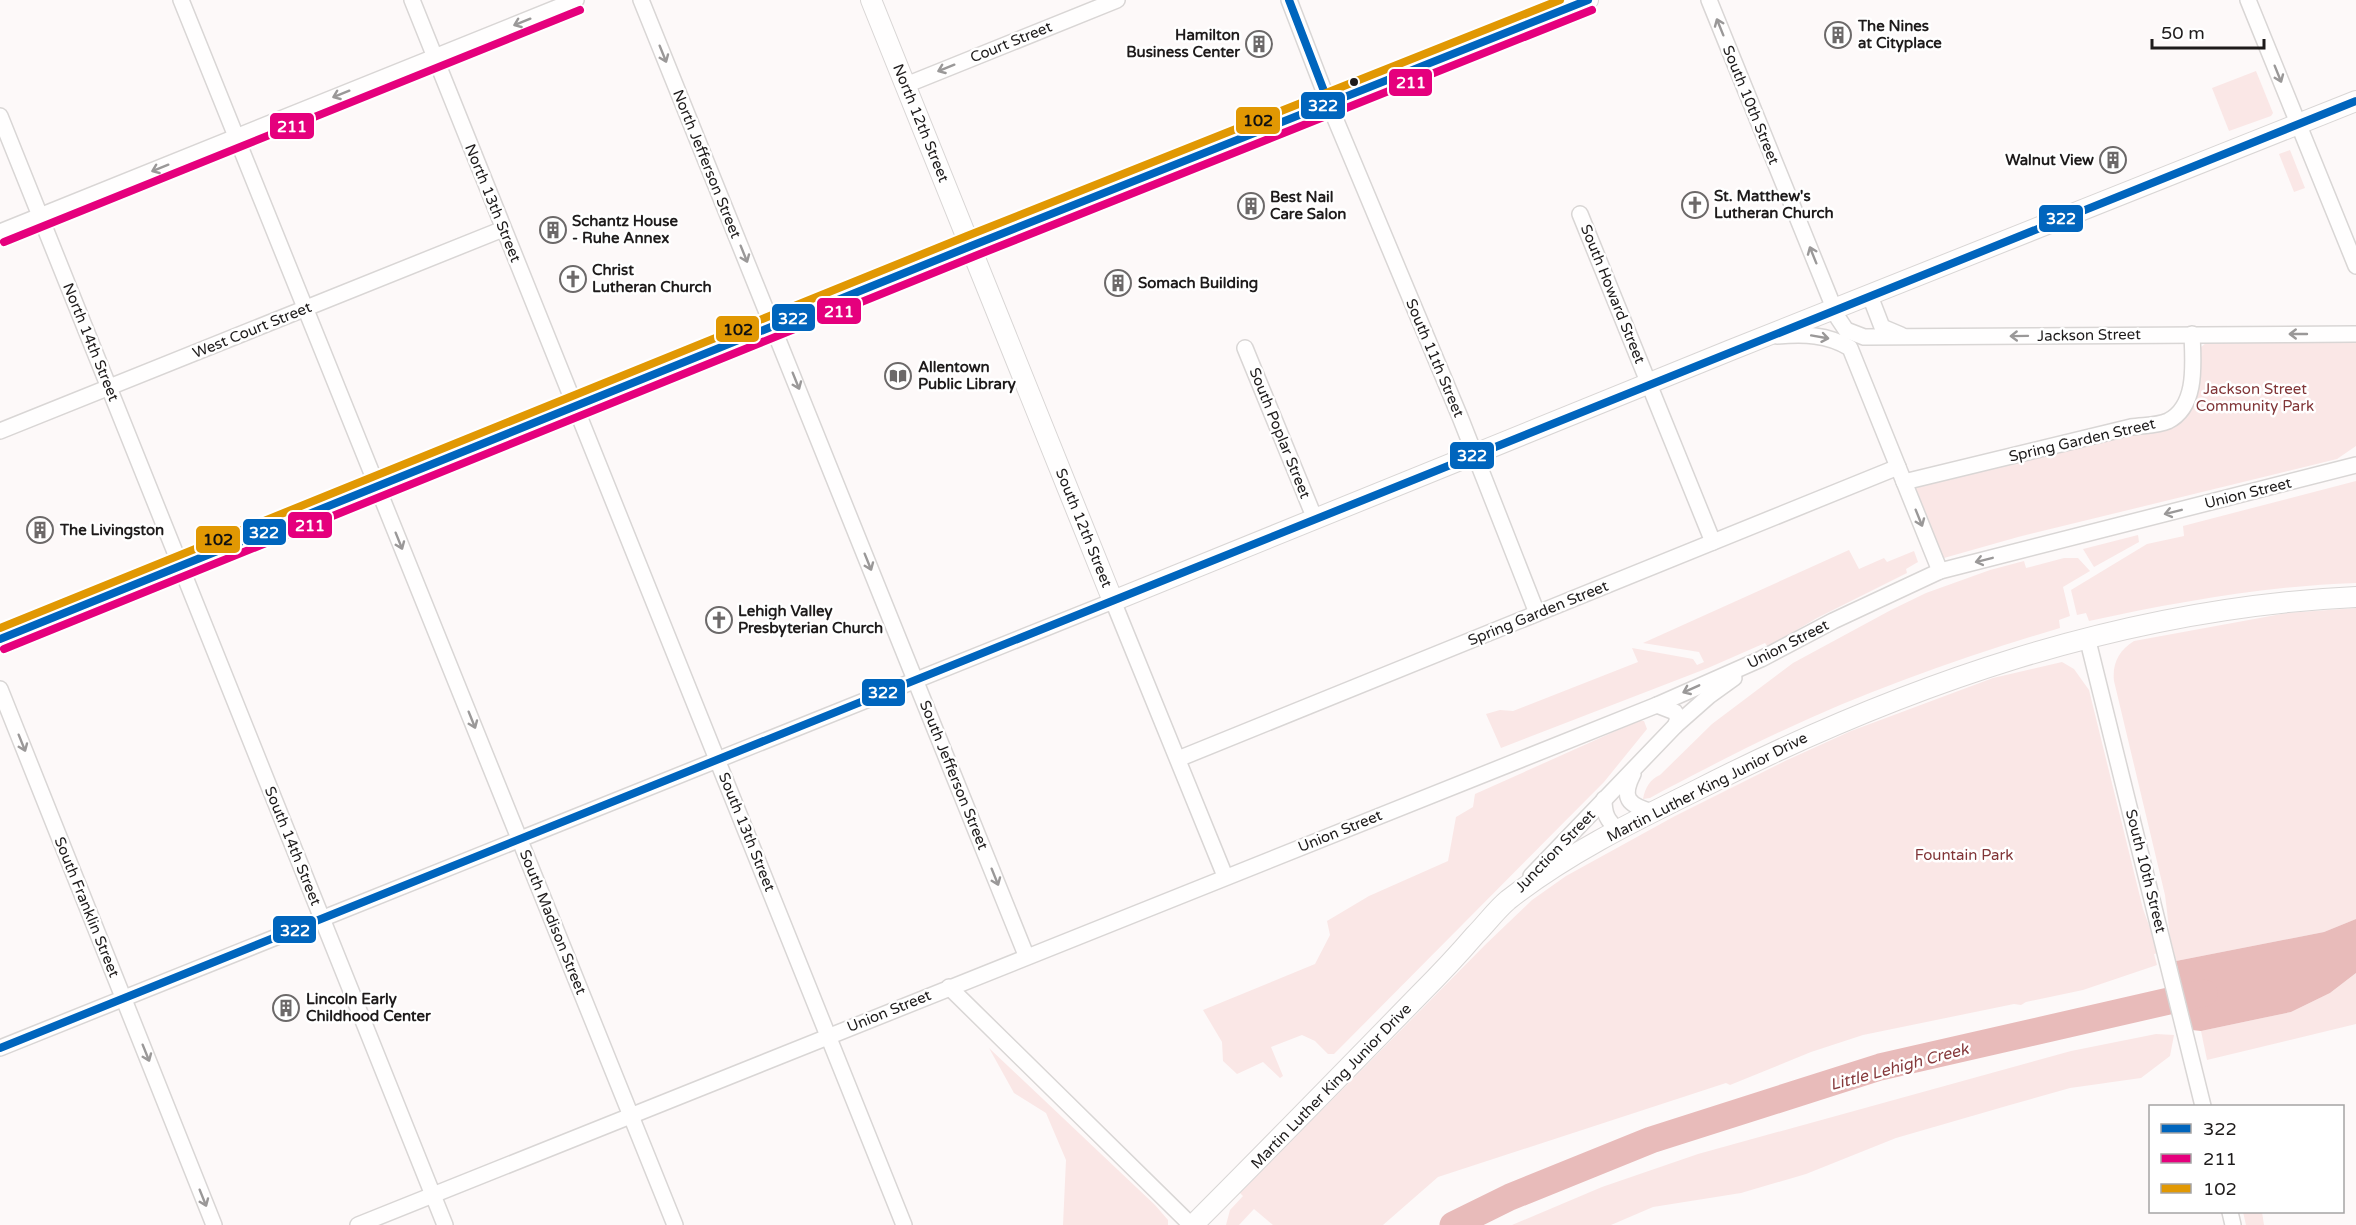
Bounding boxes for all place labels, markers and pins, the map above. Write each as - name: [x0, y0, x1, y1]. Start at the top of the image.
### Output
- place label: The Nines at Cityplace: [1857, 17, 1942, 53]
- building icon: The Nines at Cityplace: [1823, 20, 1853, 50]
- place label: Hamilton Business Center: [1126, 26, 1240, 61]
- building icon: Hamilton Business Center: [1244, 29, 1274, 59]
- unlabelled marker: [1348, 76, 1360, 88]
- building icon: Walnut View: [2098, 145, 2128, 175]
- place label: Walnut View: [2005, 151, 2094, 169]
- place label: St. Matthew's Lutheran Church: [1714, 187, 1834, 222]
- place label: Best Nail Care Salon: [1270, 188, 1346, 223]
- church icon: St. Matthew's Lutheran Church: [1680, 190, 1710, 220]
- building icon: Best Nail Care Salon: [1236, 191, 1266, 221]
- place label: Schantz House - Ruhe Annex: [572, 212, 678, 247]
- building icon: Schantz House - Ruhe Annex: [538, 215, 568, 245]
- place label: Christ Lutheran Church: [592, 261, 712, 296]
- church icon: Christ Lutheran Church: [558, 264, 588, 294]
- building icon: Somach Building: [1103, 268, 1133, 298]
- place label: Somach Building: [1138, 274, 1258, 293]
- place label: Allentown Public Library: [918, 358, 1016, 394]
- library icon: Allentown Public Library: [883, 361, 913, 391]
- building icon: The Livingston: [25, 515, 55, 545]
- place label: The Livingston: [59, 521, 164, 540]
- place label: Lehigh Valley Presbyterian Church: [738, 602, 883, 638]
- church icon: Lehigh Valley Presbyterian Church: [704, 605, 734, 635]
- place label: Lincoln Early Childhood Center: [306, 990, 431, 1025]
- building icon: Lincoln Early Childhood Center: [271, 993, 301, 1023]

